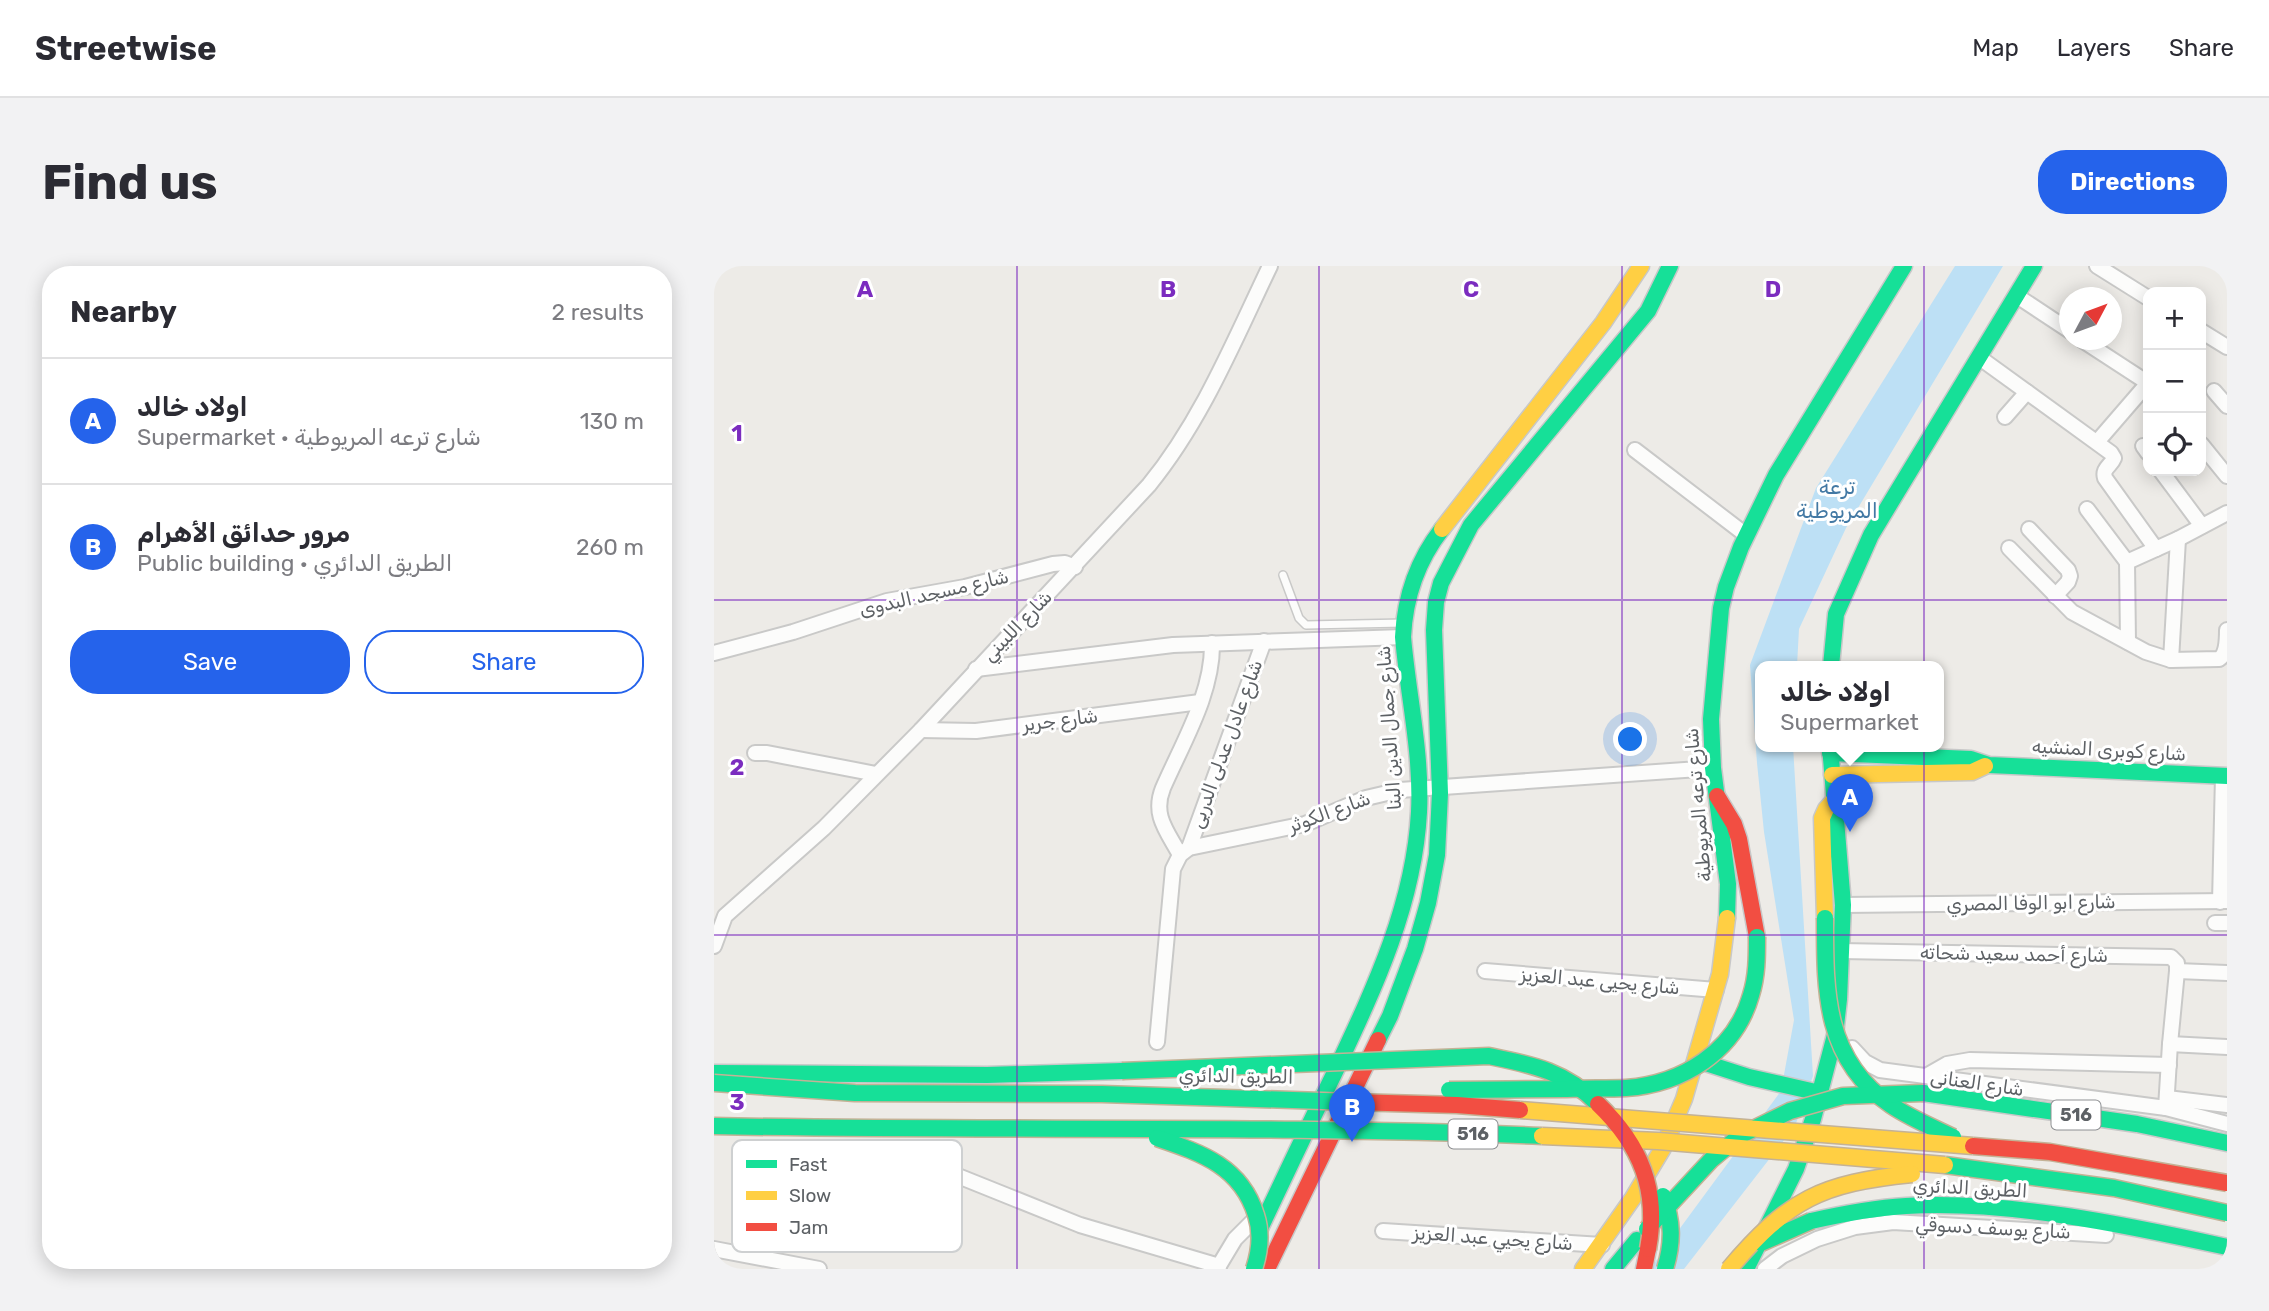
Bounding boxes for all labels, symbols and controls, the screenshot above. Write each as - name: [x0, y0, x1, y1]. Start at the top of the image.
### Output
- text: Streetwise: [35, 29, 217, 68]
- text: Map: [1972, 34, 2019, 62]
- text: Layers: [2057, 34, 2131, 62]
- text: Share: [2169, 34, 2234, 62]
- button: Directions: [2038, 150, 2227, 214]
- text: Find us: [42, 153, 218, 211]
- text: A: [857, 275, 874, 303]
- text: B: [1160, 275, 1176, 303]
- text: C: [1463, 275, 1479, 303]
- text: D: [1765, 275, 1781, 303]
- north arrow: [2059, 287, 2122, 350]
- map controls: [2143, 287, 2206, 476]
- button: +: [2143, 287, 2206, 350]
- text: Nearby: [70, 294, 177, 330]
- text: 2 results: [552, 298, 644, 326]
- button: −: [2143, 350, 2206, 413]
- text: اولاد خالد: [137, 392, 248, 423]
- text: A: [85, 407, 101, 435]
- text: 130 m: [580, 407, 644, 435]
- button: locate: [2143, 413, 2206, 476]
- text: 1: [731, 419, 743, 447]
- text: Supermarket · شارع ترعه المريوطية: [137, 423, 481, 451]
- water label: ترعة المريوطية: [1796, 474, 1878, 523]
- text: مرور حدائق الأهرام: [137, 518, 350, 549]
- text: B: [85, 533, 101, 561]
- text: 260 m: [576, 533, 644, 561]
- text: Public building · الطريق الدائري: [137, 549, 452, 577]
- street label: شارع مسجد البدوى: [857, 565, 1011, 623]
- street label: شارع اللبيني: [977, 585, 1059, 669]
- button: Save: [70, 630, 350, 694]
- button: Share: [364, 630, 644, 694]
- street label: شارع جمال الدين البنا: [1372, 645, 1408, 811]
- street label: شارع عادل عدلى الدربى: [1185, 656, 1269, 832]
- popup: [1755, 661, 1944, 752]
- text: اولاد خالد: [1780, 677, 1891, 708]
- street label: شارع جرير: [1020, 704, 1099, 738]
- text: Supermarket: [1780, 708, 1919, 736]
- your location: [1613, 722, 1647, 756]
- street label: شارع ترعه المريوطية: [1680, 727, 1718, 883]
- street label: شارع كوبرى المنشيه: [2031, 734, 2187, 768]
- text: 2: [730, 753, 744, 781]
- pin: A: [1827, 774, 1873, 832]
- street label: شارع الكوثر: [1284, 786, 1374, 840]
- street label: شارع ابو الوفا المصري: [1946, 890, 2116, 918]
- street label: شارع أحمد سعيد شحاته: [1920, 941, 2108, 969]
- street label: شارع يحيى عبد العزيز: [1518, 962, 1681, 1001]
- street label: الطريق الدائري: [1178, 1063, 1294, 1091]
- street label: شارع العنانى: [1928, 1065, 2025, 1103]
- pin: B: [1329, 1084, 1375, 1142]
- text: 3: [729, 1088, 745, 1116]
- road number: 516: [2052, 1100, 2100, 1130]
- road number: 516: [1448, 1120, 1498, 1148]
- legend: [732, 1140, 962, 1252]
- text: Fast: [789, 1153, 828, 1176]
- street label: الطريق الدائري: [1912, 1174, 2028, 1204]
- text: Slow: [789, 1184, 831, 1207]
- street label: شارع يوسف دسوقي: [1915, 1212, 2071, 1247]
- text: Jam: [789, 1216, 828, 1239]
- street label: شارع يحيي عبد العزيز: [1411, 1221, 1574, 1258]

